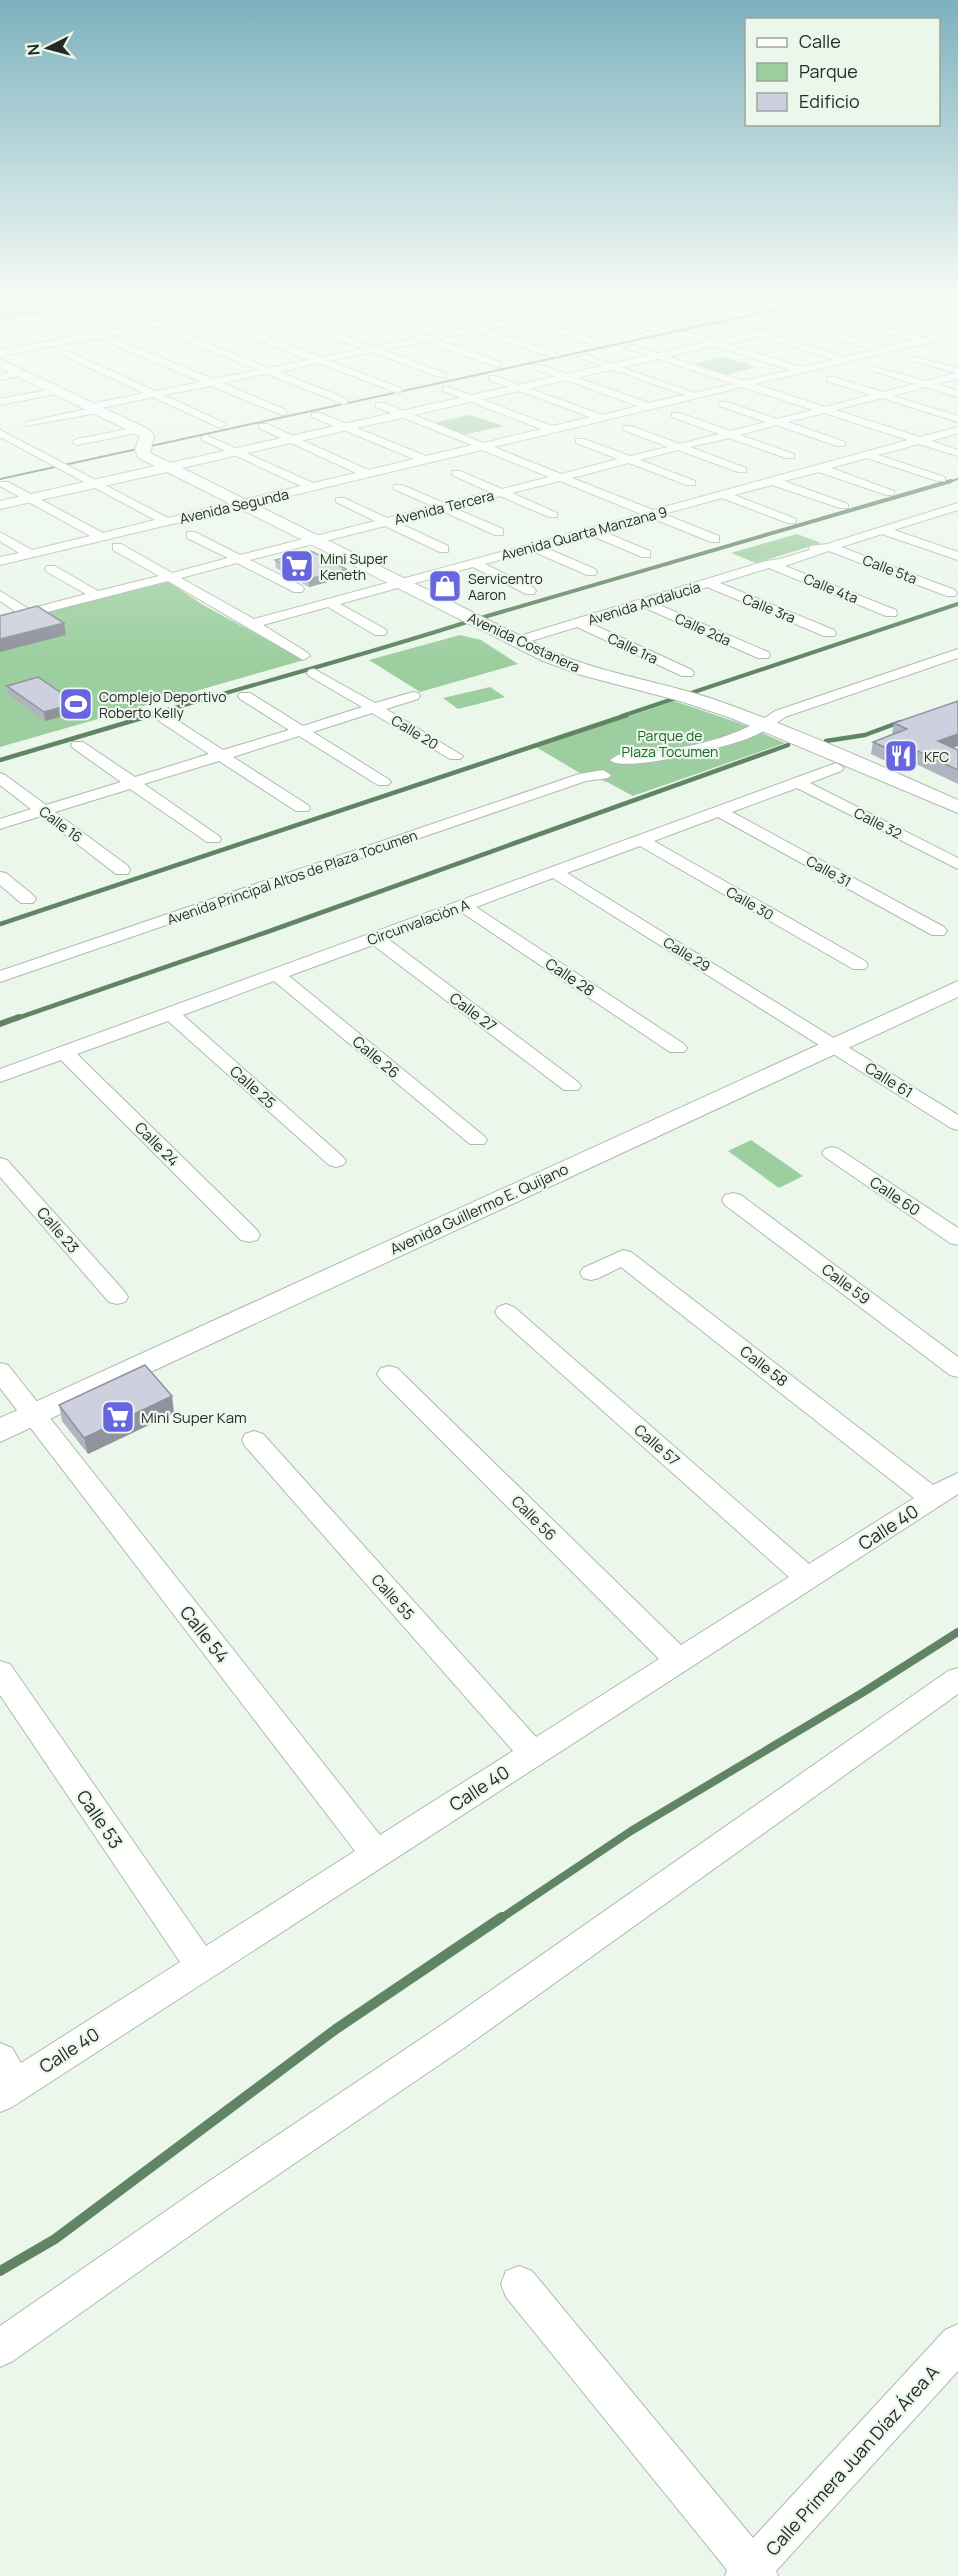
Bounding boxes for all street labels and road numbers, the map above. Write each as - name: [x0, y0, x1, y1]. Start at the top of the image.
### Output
- street label: Avenida Segunda: [178, 484, 290, 528]
- street label: Avenida Tercera: [392, 485, 496, 529]
- street label: Avenida Quarta Manzana 9: [499, 502, 669, 564]
- street label: Calle 5ta: [860, 550, 920, 588]
- street label: Calle 4ta: [801, 569, 861, 607]
- street label: Avenida Andalucía: [585, 577, 703, 629]
- street label: Calle 3ra: [740, 589, 798, 627]
- street label: Avenida Costanera: [465, 608, 583, 676]
- street label: Calle 2da: [672, 608, 734, 650]
- street label: Calle 1ra: [605, 628, 661, 668]
- street label: Calle 20: [388, 711, 442, 753]
- street label: Calle 16: [36, 802, 86, 846]
- street label: Calle 32: [851, 803, 905, 843]
- street label: Avenida Principal Altos de Plaza Tocumen: [164, 825, 420, 929]
- street label: Calle 31: [803, 851, 855, 891]
- street label: Calle 30: [723, 882, 777, 924]
- street label: Circunvalación A: [364, 895, 472, 949]
- street label: Calle 29: [660, 932, 714, 976]
- street label: Calle 28: [541, 953, 599, 1001]
- street label: Calle 27: [445, 987, 501, 1037]
- street label: Calle 26: [348, 1031, 404, 1083]
- street label: Calle 61: [861, 1057, 917, 1103]
- street label: Calle 25: [226, 1061, 280, 1113]
- street label: Calle 24: [130, 1117, 184, 1171]
- street label: Avenida Guillermo E. Quijano: [386, 1158, 572, 1260]
- street label: Calle 60: [866, 1172, 924, 1220]
- street label: Calle 23: [32, 1202, 84, 1258]
- street label: Calle 59: [817, 1259, 875, 1309]
- street label: Calle 58: [736, 1341, 792, 1391]
- street label: Calle 57: [630, 1419, 684, 1471]
- street label: Calle 56: [507, 1491, 561, 1545]
- street label: Calle 40: [853, 1499, 923, 1555]
- street label: Calle 55: [367, 1569, 419, 1625]
- street label: Calle 54: [175, 1600, 235, 1668]
- street label: Calle 40: [444, 1760, 514, 1816]
- street label: Calle 53: [72, 1785, 128, 1853]
- street label: Calle 40: [34, 2022, 104, 2078]
- street label: Calle Primera Juan Díaz Área A: [760, 2359, 944, 2560]

